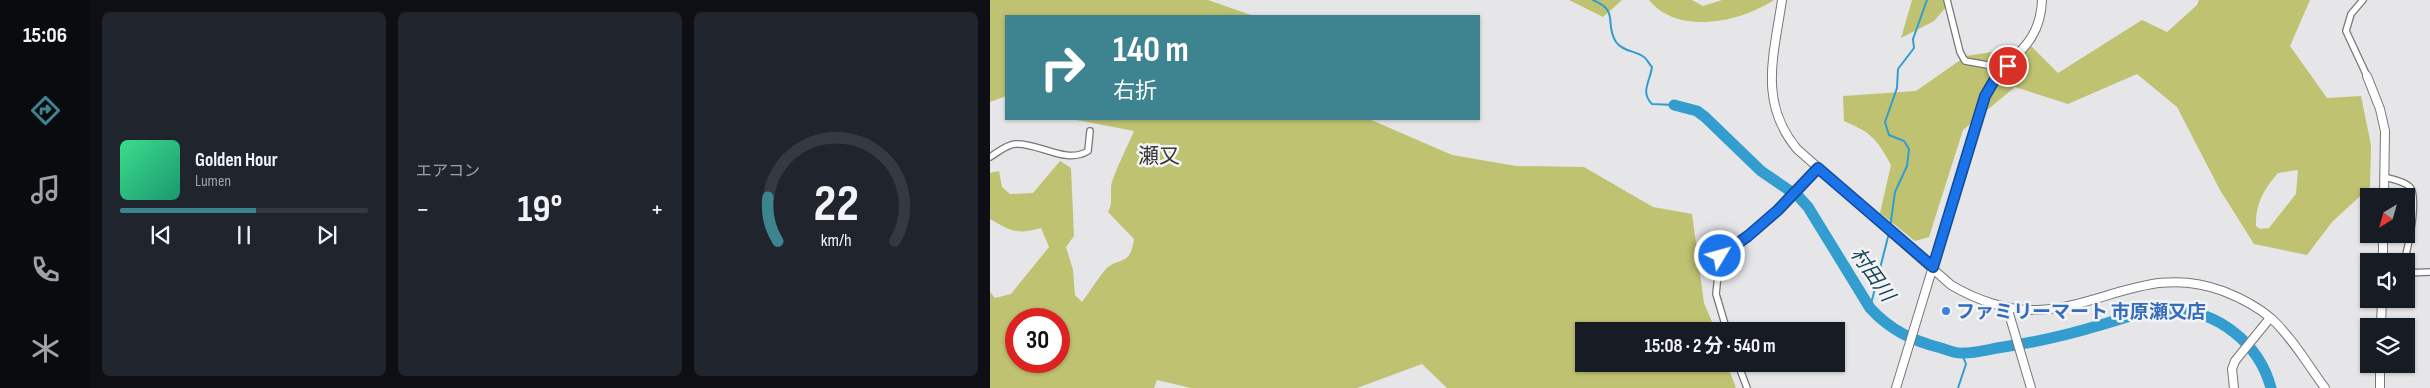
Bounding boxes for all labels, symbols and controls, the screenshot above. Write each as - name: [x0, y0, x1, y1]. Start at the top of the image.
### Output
- text: 15:06: [23, 22, 67, 49]
- text: 140 m: [1113, 29, 1189, 72]
- icon: right: [1030, 35, 1095, 100]
- pin: [1987, 45, 2029, 87]
- icon: arrive: [1994, 52, 2022, 80]
- text: 右折: [1113, 78, 1157, 105]
- icon: directions: [28, 93, 63, 128]
- district label: 瀬又: [1138, 144, 1180, 169]
- text: Golden Hour: [195, 149, 278, 172]
- text: エアコン: [416, 162, 480, 181]
- icon: music: [28, 172, 63, 207]
- text: Lumen: [195, 172, 231, 191]
- text: 22: [813, 173, 859, 236]
- text: 19°: [518, 187, 562, 232]
- north arrow: [2360, 188, 2415, 242]
- map controls: [2360, 188, 2415, 373]
- text: −: [416, 193, 430, 226]
- text: +: [650, 193, 664, 226]
- icon: previous: [147, 221, 175, 249]
- icon: pause: [230, 221, 258, 249]
- icon: next: [313, 221, 341, 249]
- position arrow: [1693, 229, 1745, 281]
- text: km/h: [821, 230, 851, 251]
- water label: 村田川: [1845, 243, 1900, 308]
- icon: phone: [28, 252, 63, 287]
- button: sound: [2360, 253, 2415, 308]
- place label: ファミリーマート 市原瀬又店: [1956, 301, 2206, 324]
- marker: ファミリーマート 市原瀬又店: [1940, 305, 1952, 317]
- speed limit sign: 30: [1005, 308, 1070, 373]
- button: layers: [2360, 318, 2415, 373]
- icon: climate: [28, 331, 63, 366]
- text: 15:08 · 2 分 · 540 m: [1644, 335, 1776, 358]

